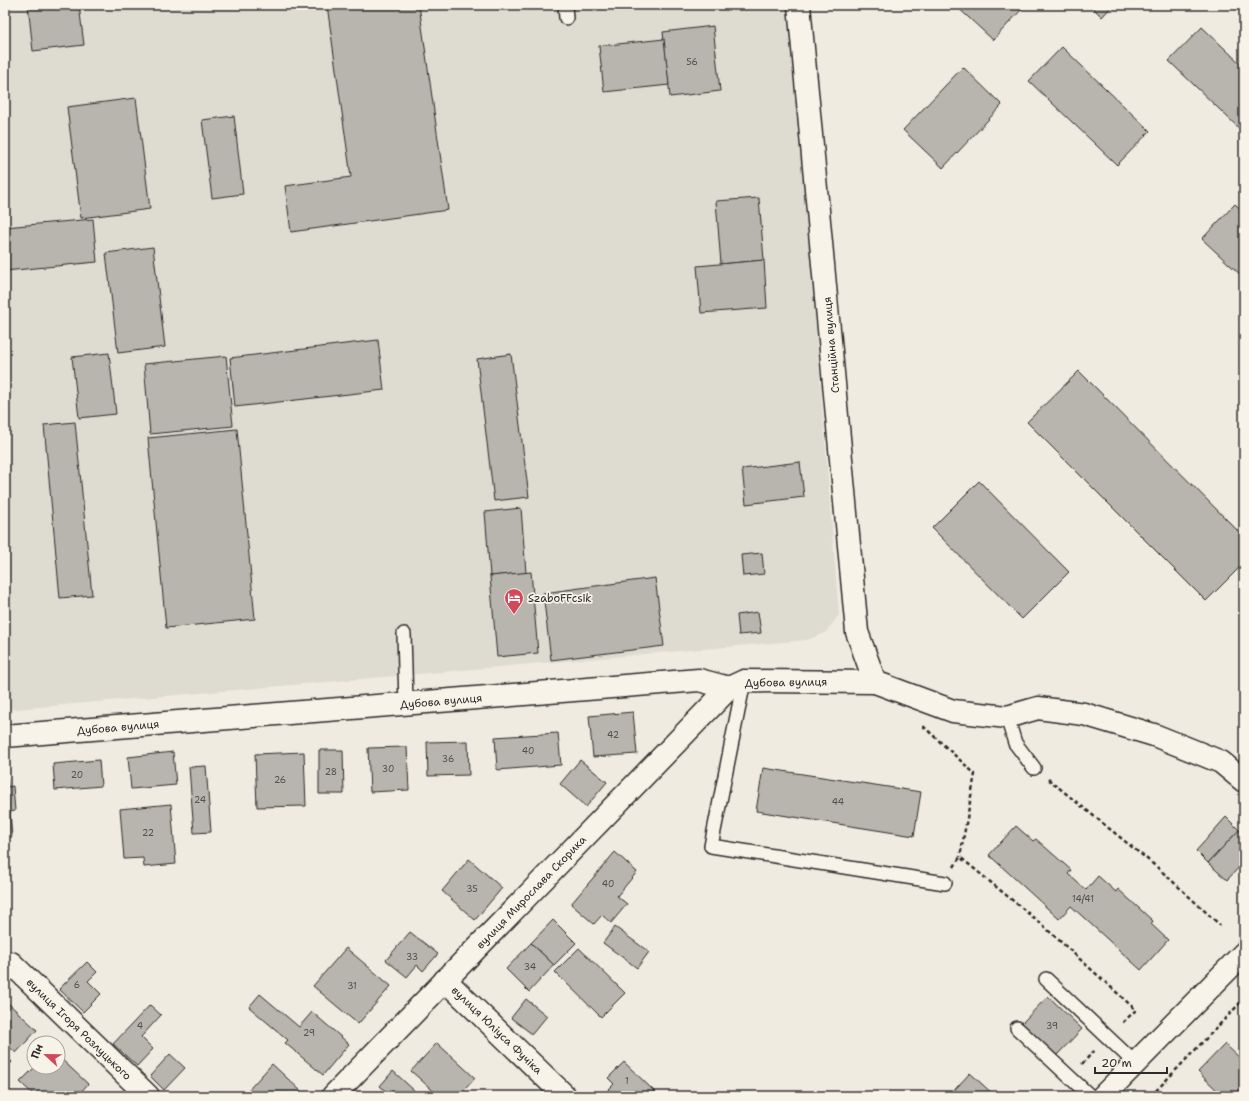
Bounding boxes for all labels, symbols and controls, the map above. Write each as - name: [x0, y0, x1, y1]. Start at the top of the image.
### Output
- house number: 56: [686, 56, 698, 68]
- street label: Станційна вулиця: [820, 296, 843, 394]
- hotel icon: SzaboFFcsik: [503, 587, 525, 615]
- place label: SzaboFFcsik: [528, 591, 592, 606]
- street label: Дубова вулиця: [745, 674, 827, 691]
- street label: Дубова вулиця: [399, 690, 483, 713]
- street label: Дубова вулиця: [76, 716, 160, 739]
- house number: 42: [607, 729, 619, 741]
- house number: 40: [522, 745, 534, 757]
- house number: 36: [442, 753, 454, 765]
- house number: 30: [382, 763, 394, 775]
- house number: 28: [325, 766, 337, 778]
- house number: 20: [71, 769, 83, 781]
- house number: 26: [274, 774, 286, 786]
- house number: 24: [194, 794, 206, 806]
- house number: 44: [832, 796, 844, 808]
- house number: 22: [142, 827, 154, 839]
- street label: вулиця Мирослава Скорика: [473, 832, 590, 952]
- house number: 40: [602, 878, 614, 890]
- house number: 35: [466, 883, 478, 895]
- house number: 14/41: [1072, 893, 1094, 905]
- house number: 33: [406, 951, 418, 963]
- house number: 34: [524, 961, 536, 973]
- street label: вулиця Ігоря Розлуцького: [23, 975, 135, 1084]
- house number: 6: [74, 979, 80, 991]
- house number: 31: [347, 980, 357, 992]
- street label: вулиця Юліуса Фучіка: [448, 983, 545, 1078]
- house number: 4: [137, 1020, 143, 1032]
- house number: 39: [1046, 1020, 1058, 1032]
- house number: 29: [303, 1027, 315, 1039]
- north arrow: [26, 1035, 66, 1075]
- text: Пн: [28, 1042, 47, 1061]
- scale bar: [1095, 1049, 1167, 1075]
- text: 20 m: [1101, 1055, 1132, 1071]
- house number: 1: [625, 1075, 629, 1087]

